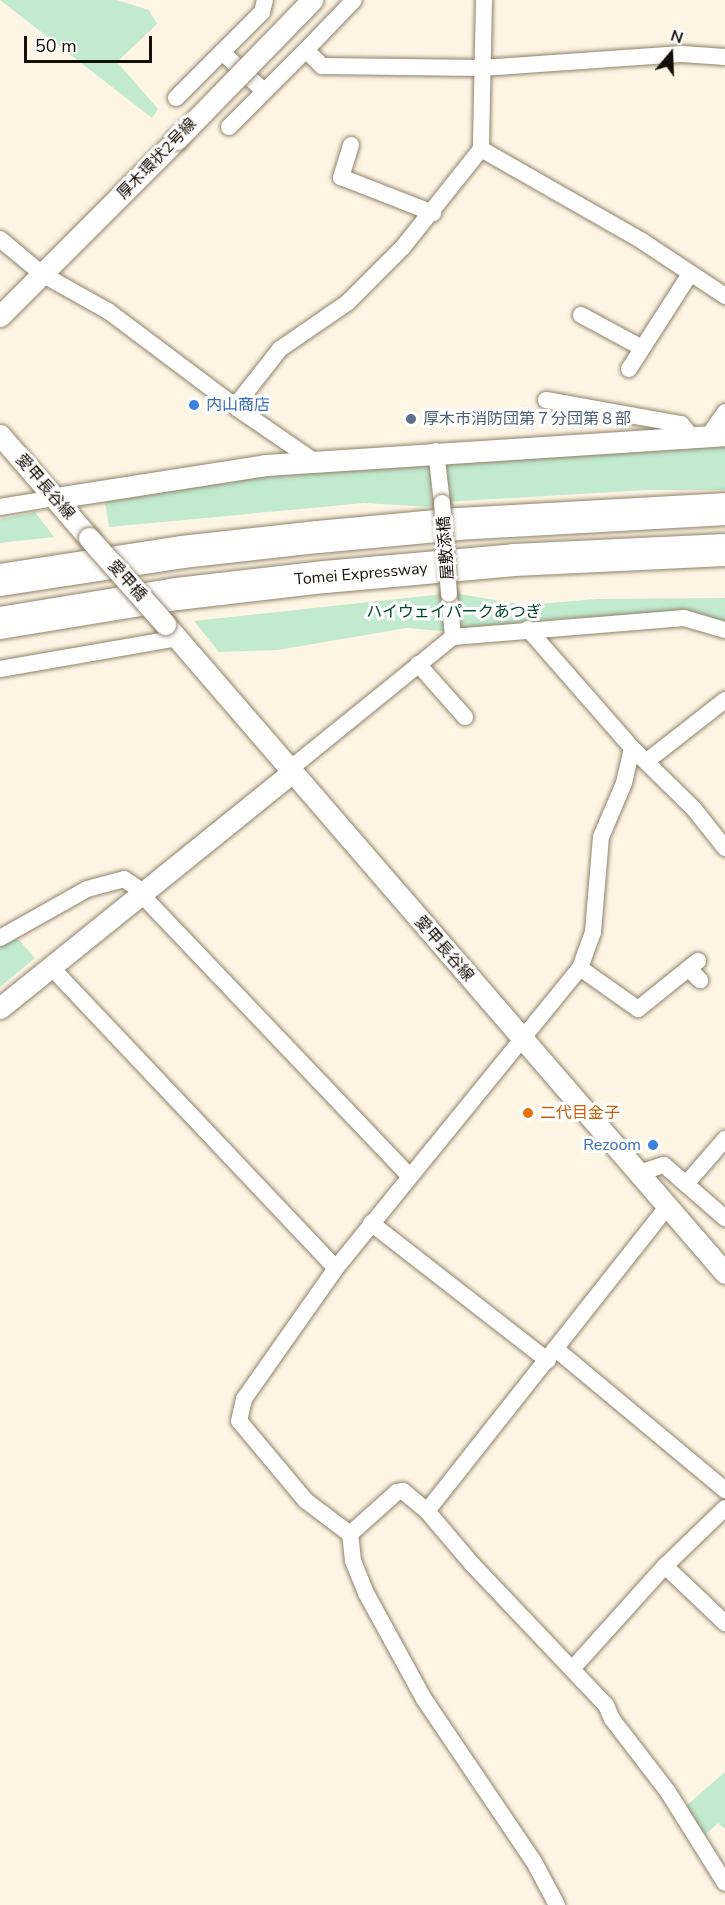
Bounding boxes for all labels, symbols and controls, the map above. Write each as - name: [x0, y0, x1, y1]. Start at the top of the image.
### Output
- scale bar: [27, 24, 154, 62]
- north arrow: [641, 24, 701, 84]
- text: N: [668, 25, 686, 49]
- text: 50 m: [35, 34, 77, 58]
- street label: 厚木環状2号線: [113, 114, 201, 204]
- place label: 内山商店: [206, 395, 270, 415]
- marker: 内山商店: [187, 398, 201, 412]
- place label: 厚木市消防団第７分団第８部: [423, 409, 631, 429]
- marker: 厚木市消防団第７分団第８部: [404, 412, 418, 426]
- street label: 愛甲長谷線: [12, 451, 78, 523]
- street label: 屋敷添橋: [434, 515, 458, 581]
- street label: 愛甲橋: [104, 557, 150, 605]
- street label: Tomei Expressway: [294, 559, 428, 589]
- park label: ハイウェイパークあつぎ: [366, 602, 542, 622]
- street label: 愛甲長谷線: [411, 913, 477, 985]
- place label: 二代目金子: [540, 1103, 620, 1123]
- marker: 二代目金子: [521, 1106, 535, 1120]
- place label: Rezoom: [583, 1135, 641, 1155]
- marker: Rezoom: [646, 1138, 660, 1152]

